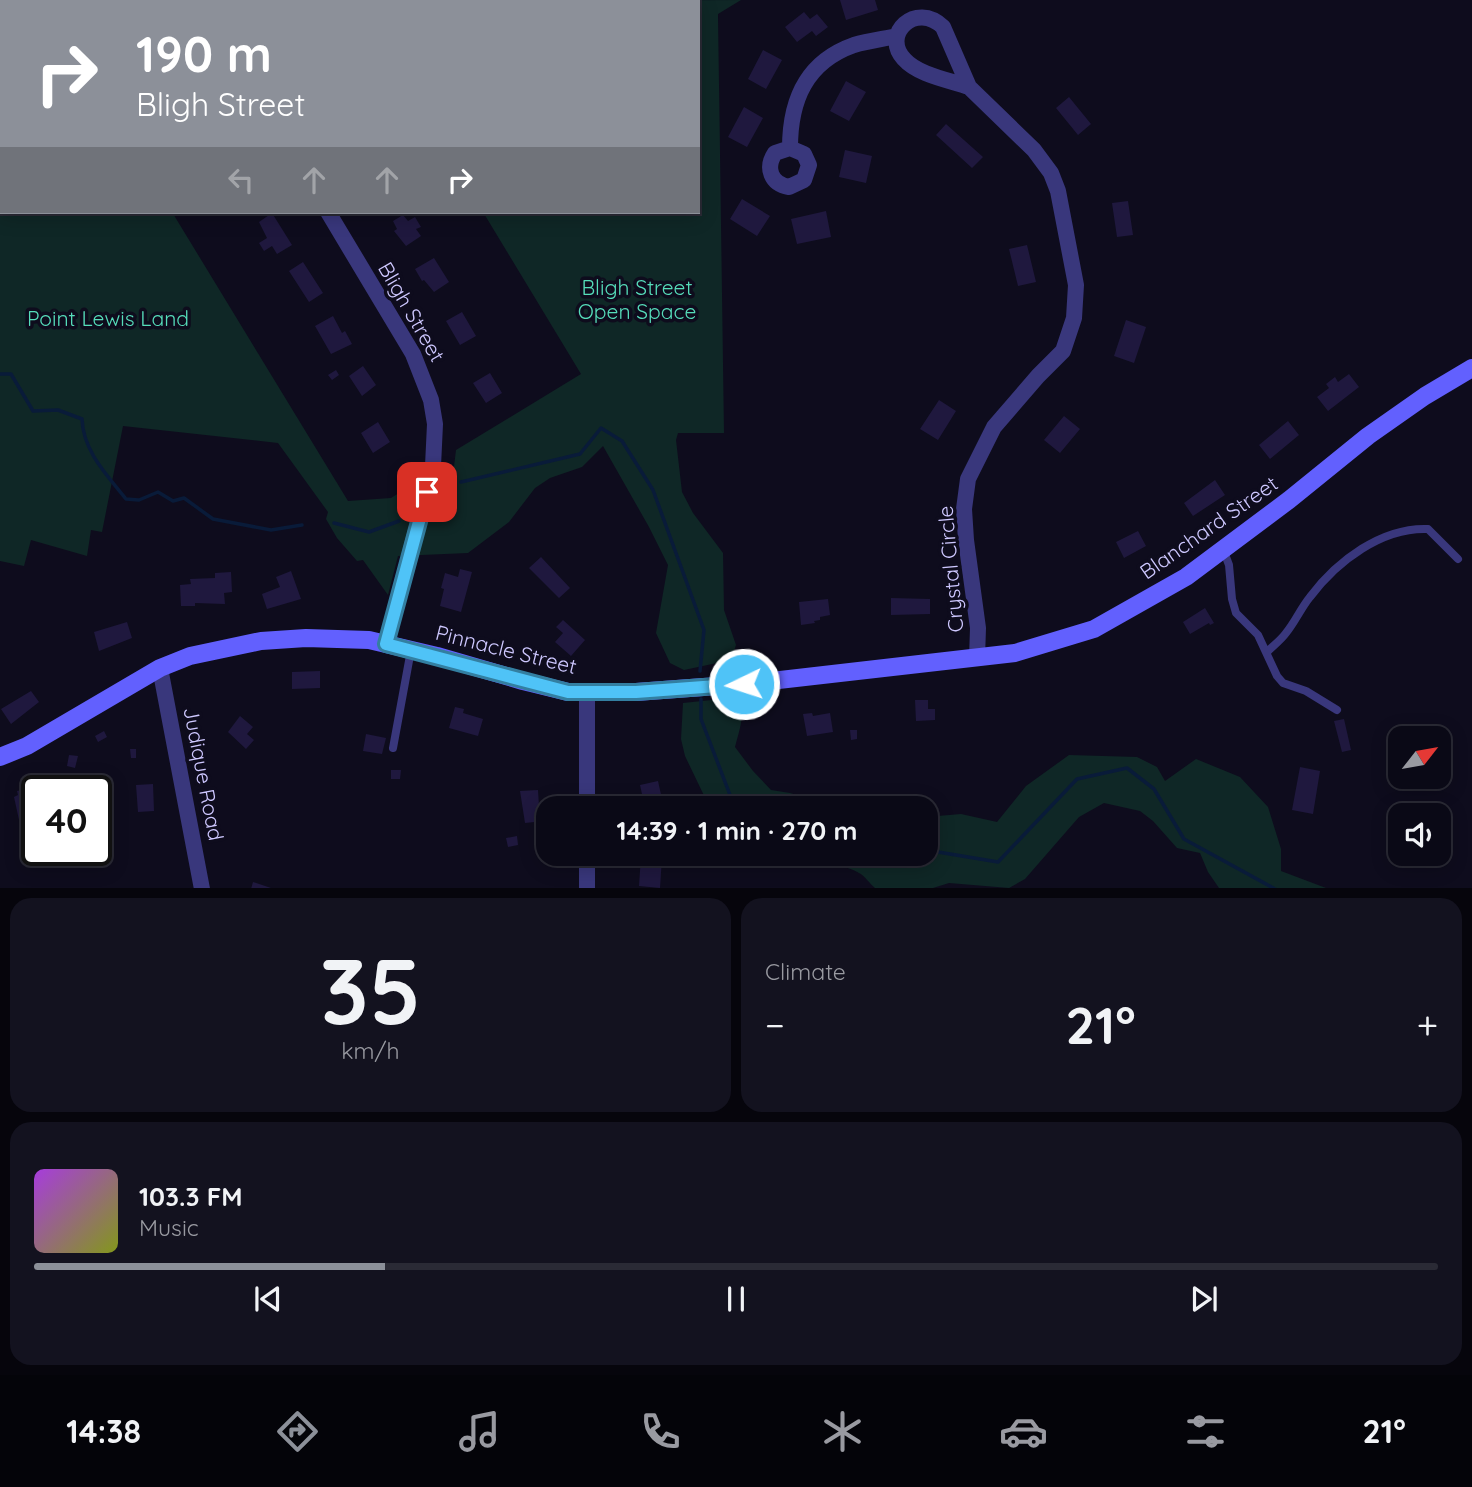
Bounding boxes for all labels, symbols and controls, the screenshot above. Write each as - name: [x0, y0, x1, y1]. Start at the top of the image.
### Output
- text: 190 m: [136, 23, 272, 84]
- icon: right: [21, 28, 112, 119]
- text: Bligh Street: [136, 84, 305, 124]
- icon: left: [222, 161, 260, 199]
- icon: ahead: [295, 161, 333, 199]
- icon: ahead: [368, 161, 406, 199]
- icon: right: [441, 161, 479, 199]
- street label: Bligh Street: [373, 257, 451, 366]
- park label: Bligh Street Open Space: [578, 274, 696, 324]
- park label: Point Lewis Land: [27, 305, 189, 331]
- pin: [397, 462, 457, 522]
- street label: Blanchard Street: [1134, 470, 1282, 584]
- icon: arrive: [408, 473, 446, 511]
- street label: Crystal Circle: [932, 505, 968, 633]
- street label: Pinnacle Street: [433, 619, 579, 679]
- position arrow: [707, 647, 781, 721]
- street label: Judique Road: [178, 705, 230, 843]
- north arrow: [1388, 726, 1451, 789]
- map controls: [1388, 726, 1451, 866]
- speed limit sign: 40: [21, 775, 112, 866]
- button: sound: [1388, 803, 1451, 866]
- text: 14:39 · 1 min · 270 m: [616, 814, 858, 847]
- text: 35: [320, 933, 421, 1047]
- text: Climate: [765, 957, 846, 986]
- text: 21°: [1066, 992, 1136, 1057]
- text: −: [765, 1001, 785, 1049]
- text: +: [1417, 1001, 1438, 1049]
- text: km/h: [341, 1036, 400, 1065]
- text: 103.3 FM: [139, 1180, 243, 1213]
- text: Music: [139, 1213, 199, 1242]
- icon: previous: [249, 1280, 287, 1318]
- icon: pause: [717, 1280, 755, 1318]
- icon: next: [1185, 1280, 1223, 1318]
- icon: directions: [273, 1407, 322, 1456]
- icon: music: [455, 1407, 504, 1456]
- icon: phone: [636, 1407, 685, 1456]
- icon: climate: [818, 1407, 867, 1456]
- icon: car: [999, 1407, 1048, 1456]
- icon: filters: [1181, 1407, 1230, 1456]
- text: 14:38: [66, 1411, 141, 1451]
- text: 21°: [1362, 1411, 1406, 1451]

